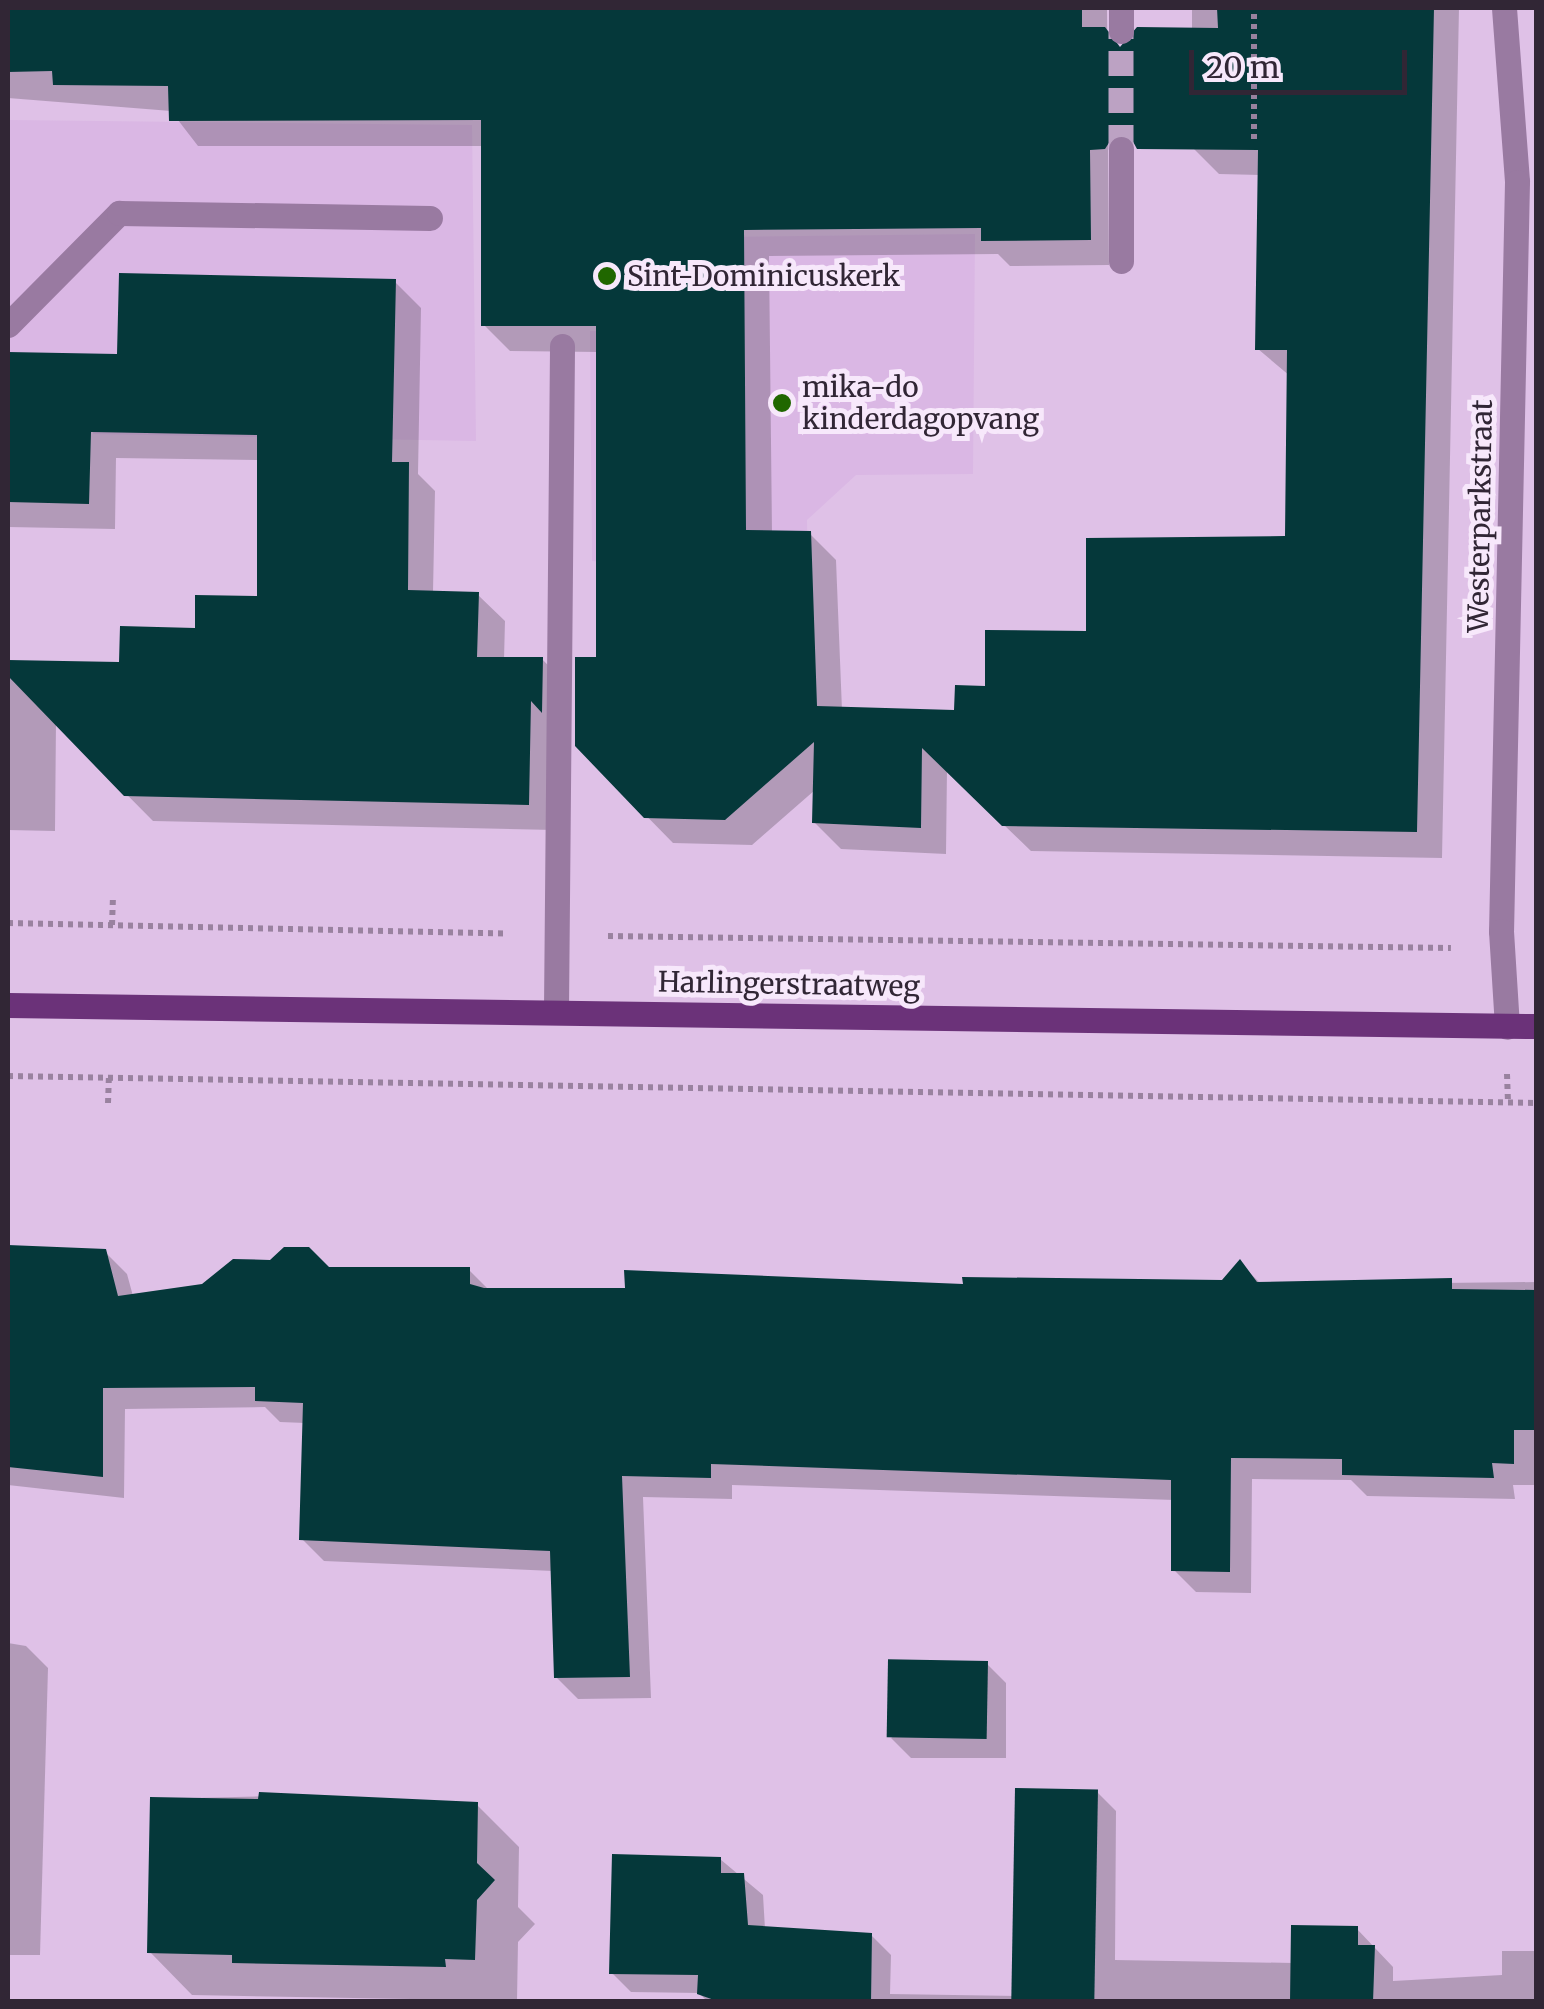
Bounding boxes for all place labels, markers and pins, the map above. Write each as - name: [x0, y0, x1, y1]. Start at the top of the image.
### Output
- place label: Sint-Dominicuskerk: [627, 259, 900, 293]
- marker: Sint-Dominicuskerk: [596, 265, 618, 287]
- place label: mika-do kinderdagopvang: [802, 370, 1039, 436]
- marker: mika-do kinderdagopvang: [771, 392, 793, 414]

